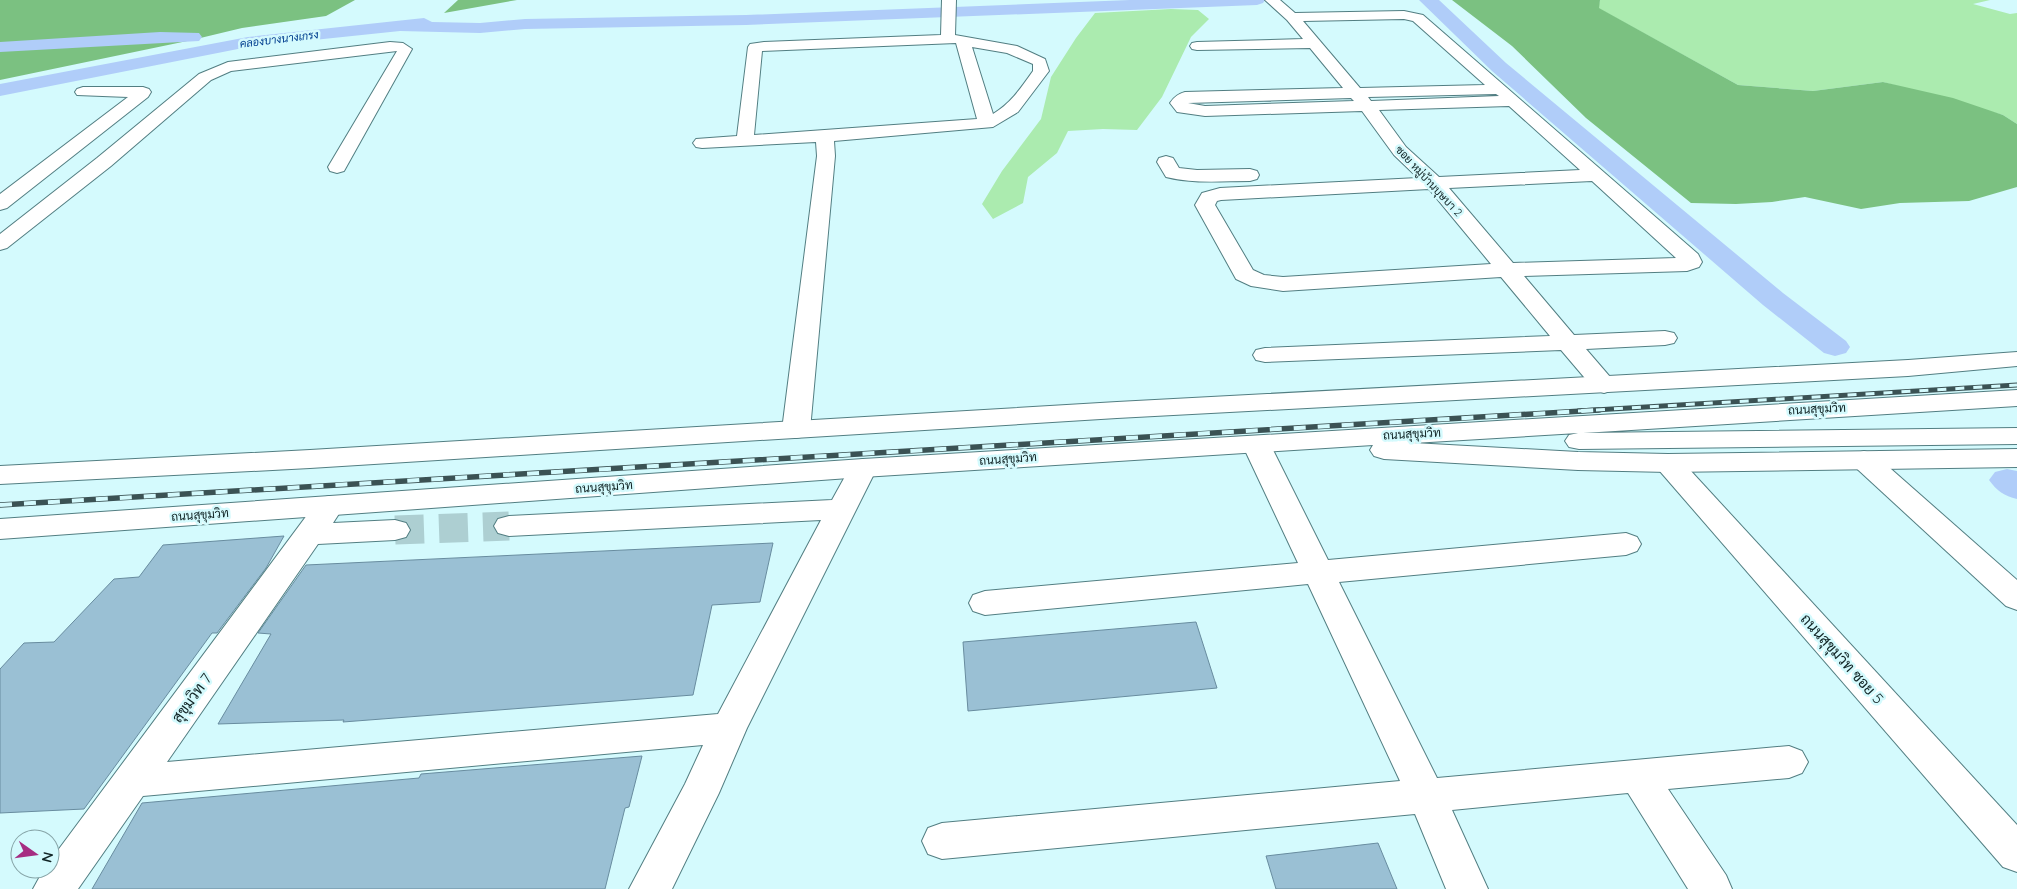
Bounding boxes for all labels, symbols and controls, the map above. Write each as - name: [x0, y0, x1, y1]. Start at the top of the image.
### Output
- water label: คลองบางนางเกรง: [239, 27, 319, 51]
- street label: ซอย หมู่บ้านบุษบา 2: [1391, 143, 1465, 221]
- street label: ถนนสุขุมวิท: [1788, 399, 1846, 419]
- street label: ถนนสุขุมวิท: [1383, 424, 1441, 444]
- street label: ถนนสุขุมวิท: [979, 449, 1037, 470]
- street label: ถนนสุขุมวิท: [575, 477, 633, 498]
- street label: ถนนสุขุมวิท: [171, 505, 229, 526]
- street label: ถนนสุขุมวิท ซอย 5: [1795, 610, 1888, 709]
- street label: สุขุมวิท 7: [167, 669, 218, 727]
- north arrow: [10, 829, 60, 879]
- text: N: [38, 850, 58, 864]

